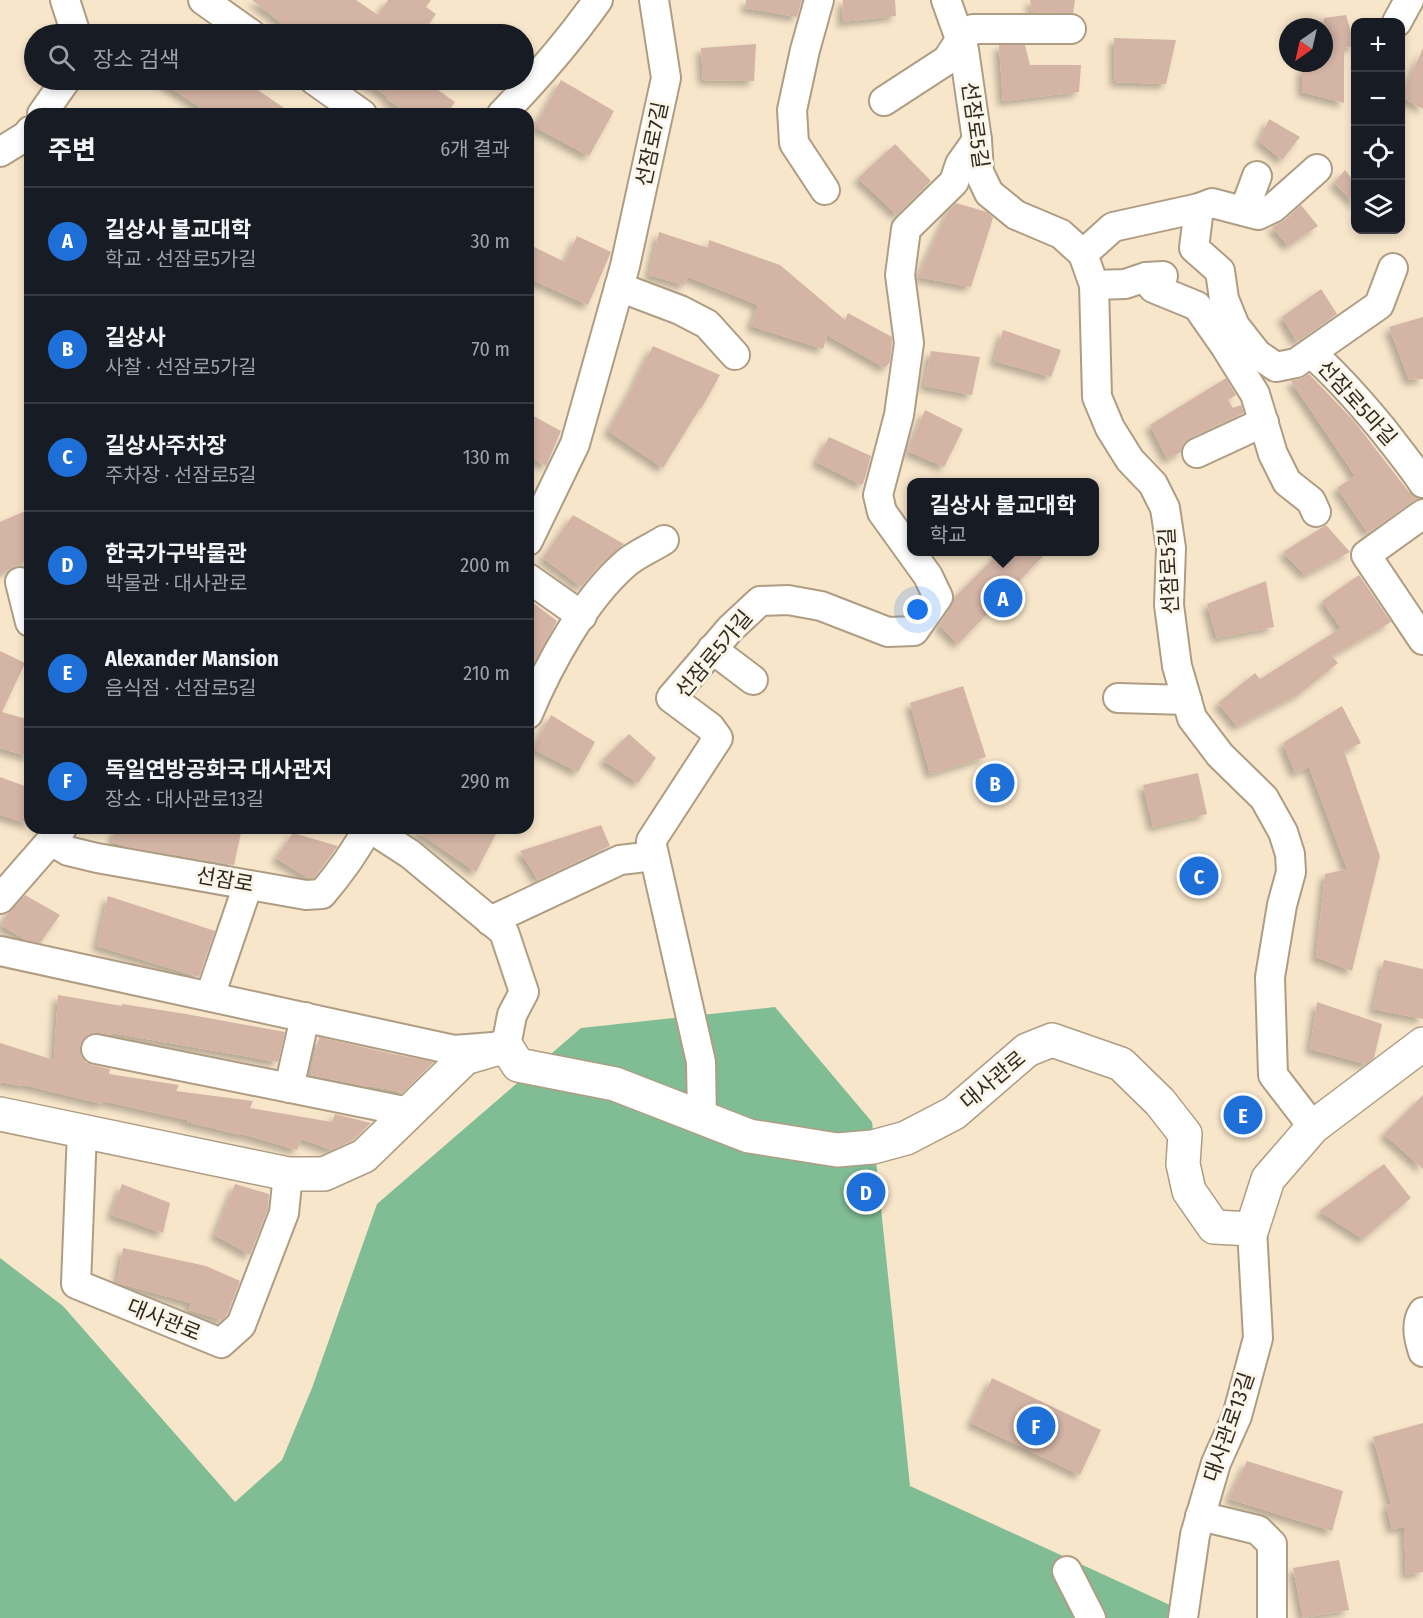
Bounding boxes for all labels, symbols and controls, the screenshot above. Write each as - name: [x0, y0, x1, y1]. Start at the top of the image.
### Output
- north arrow: [1279, 18, 1333, 72]
- map controls: [1351, 18, 1405, 234]
- button: +: [1351, 18, 1405, 72]
- search box: [24, 24, 534, 90]
- icon: search: [45, 41, 78, 74]
- text: 장소 검색: [93, 46, 179, 73]
- button: −: [1351, 72, 1405, 126]
- street label: 선잠로5길: [956, 80, 994, 170]
- street label: 선잠로7길: [630, 99, 674, 189]
- button: locate: [1351, 126, 1405, 180]
- text: 주변: [48, 135, 96, 166]
- text: 6개 결과: [440, 137, 510, 161]
- button: layers: [1351, 180, 1405, 234]
- text: 길상사 불교대학: [105, 216, 251, 243]
- text: A: [62, 229, 73, 253]
- text: 30 m: [470, 229, 510, 253]
- text: 학교 · 선잠로5가길: [105, 247, 257, 271]
- text: 길상사: [105, 324, 166, 351]
- text: B: [62, 337, 73, 361]
- text: 70 m: [472, 337, 510, 361]
- text: 사찰 · 선잠로5가길: [105, 355, 257, 379]
- street label: 선잠로5마길: [1312, 355, 1402, 451]
- text: 길상사주차장: [105, 432, 226, 459]
- text: C: [62, 445, 73, 469]
- text: 130 m: [463, 445, 510, 469]
- text: 주차장 · 선잠로5길: [105, 463, 257, 487]
- popup: [907, 478, 1099, 556]
- text: 길상사 불교대학: [930, 492, 1076, 519]
- text: 학교: [930, 523, 967, 547]
- street label: 선잠로5길: [1154, 527, 1184, 615]
- text: 한국가구박물관: [105, 540, 247, 567]
- text: D: [62, 553, 73, 577]
- text: 200 m: [460, 553, 510, 577]
- text: 박물관 · 대사관로: [105, 571, 247, 595]
- pin: A: [984, 576, 1022, 620]
- your location: [903, 595, 932, 624]
- street label: 선잠로5가길: [670, 605, 758, 703]
- text: Alexander Mansion: [105, 645, 279, 672]
- text: E: [63, 661, 72, 685]
- text: 210 m: [463, 661, 510, 685]
- text: 음식점 · 선잠로5길: [105, 676, 257, 700]
- text: 독일연방공화국 대사관저: [105, 756, 332, 783]
- pin: B: [976, 760, 1014, 806]
- text: F: [63, 769, 72, 793]
- text: 290 m: [461, 769, 510, 793]
- text: 장소 · 대사관로13길: [105, 787, 264, 811]
- pin: C: [1180, 854, 1218, 898]
- street label: 선잠로: [194, 862, 256, 898]
- street label: 대사관로: [955, 1045, 1031, 1115]
- pin: E: [1224, 1092, 1262, 1138]
- pin: D: [846, 1170, 886, 1214]
- street label: 대사관로: [123, 1293, 205, 1347]
- street label: 대사관로13길: [1198, 1369, 1260, 1485]
- pin: F: [1016, 1404, 1056, 1448]

